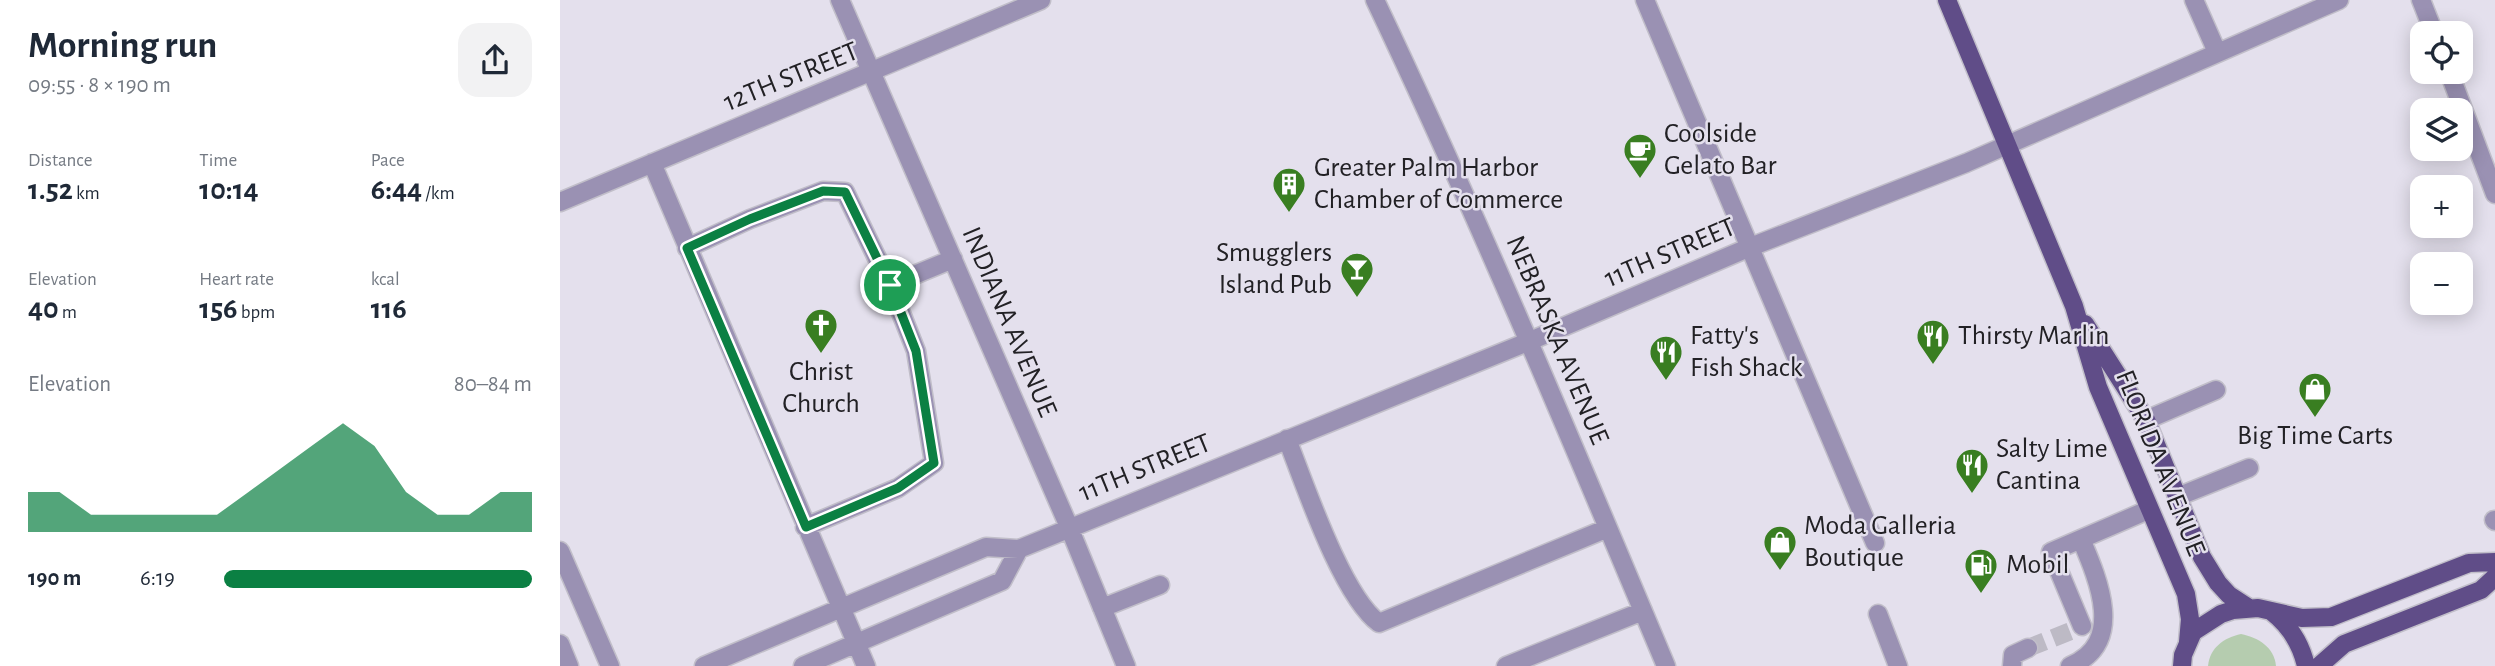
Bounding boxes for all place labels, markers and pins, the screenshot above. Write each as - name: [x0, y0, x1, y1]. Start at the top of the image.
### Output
- place label: Coolside Gelato Bar: [1664, 120, 1777, 180]
- cafe icon: Coolside Gelato Bar: [1621, 131, 1659, 180]
- place label: Greater Palm Harbor Chamber of Commerce: [1314, 154, 1563, 214]
- building icon: Greater Palm Harbor Chamber of Commerce: [1270, 165, 1308, 214]
- place label: Smugglers Island Pub: [1216, 239, 1332, 299]
- bar icon: Smugglers Island Pub: [1338, 250, 1376, 299]
- pin: [860, 255, 920, 315]
- church icon: Christ Church: [802, 306, 840, 355]
- restaurant icon: Thirsty Marlin: [1914, 317, 1952, 366]
- place label: Fatty's Fish Shack: [1690, 322, 1803, 382]
- place label: Thirsty Marlin: [1958, 322, 2109, 350]
- restaurant icon: Fatty's Fish Shack: [1647, 333, 1685, 382]
- place label: Christ Church: [782, 358, 860, 418]
- shop icon: Big Time Carts: [2296, 370, 2334, 419]
- place label: Big Time Carts: [2237, 422, 2393, 450]
- place label: Salty Lime Cantina: [1996, 435, 2108, 495]
- restaurant icon: Salty Lime Cantina: [1953, 446, 1991, 495]
- place label: Moda Galleria Boutique: [1804, 512, 1956, 572]
- shop icon: Moda Galleria Boutique: [1761, 523, 1799, 572]
- fuel station icon: Mobil: [1962, 546, 2000, 595]
- place label: Mobil: [2006, 551, 2069, 579]

